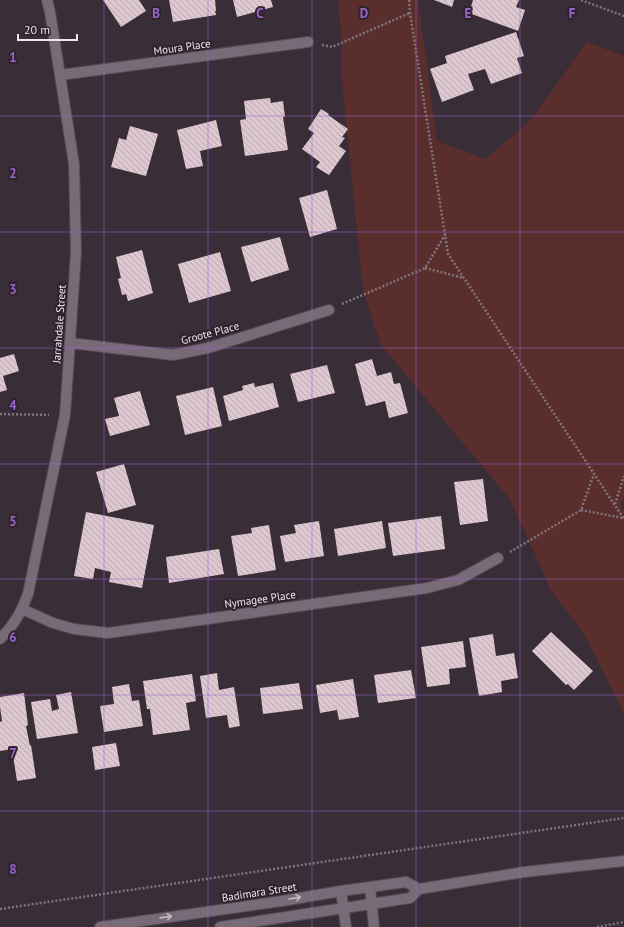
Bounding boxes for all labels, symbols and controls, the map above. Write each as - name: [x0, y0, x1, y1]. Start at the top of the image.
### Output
- text: B: [152, 5, 160, 22]
- text: C: [256, 5, 264, 22]
- text: D: [360, 5, 368, 22]
- text: E: [465, 5, 472, 22]
- text: F: [569, 5, 576, 22]
- scale bar: [18, 16, 77, 42]
- text: 20 m: [24, 22, 50, 37]
- street label: Moura Place: [152, 36, 212, 58]
- text: 1: [9, 49, 17, 66]
- text: 2: [9, 165, 17, 182]
- text: 3: [9, 281, 17, 298]
- street label: Jarrahdale Street: [49, 284, 69, 365]
- street label: Groote Place: [179, 318, 241, 347]
- text: 4: [9, 397, 17, 414]
- text: 5: [9, 513, 17, 530]
- street label: Nymagee Place: [223, 587, 297, 611]
- text: 6: [9, 629, 17, 646]
- text: 7: [9, 745, 17, 762]
- text: 8: [9, 861, 17, 878]
- street label: Badimara Street: [221, 879, 298, 905]
- one-way arrow: [288, 894, 301, 902]
- one-way arrow: [160, 913, 173, 921]

